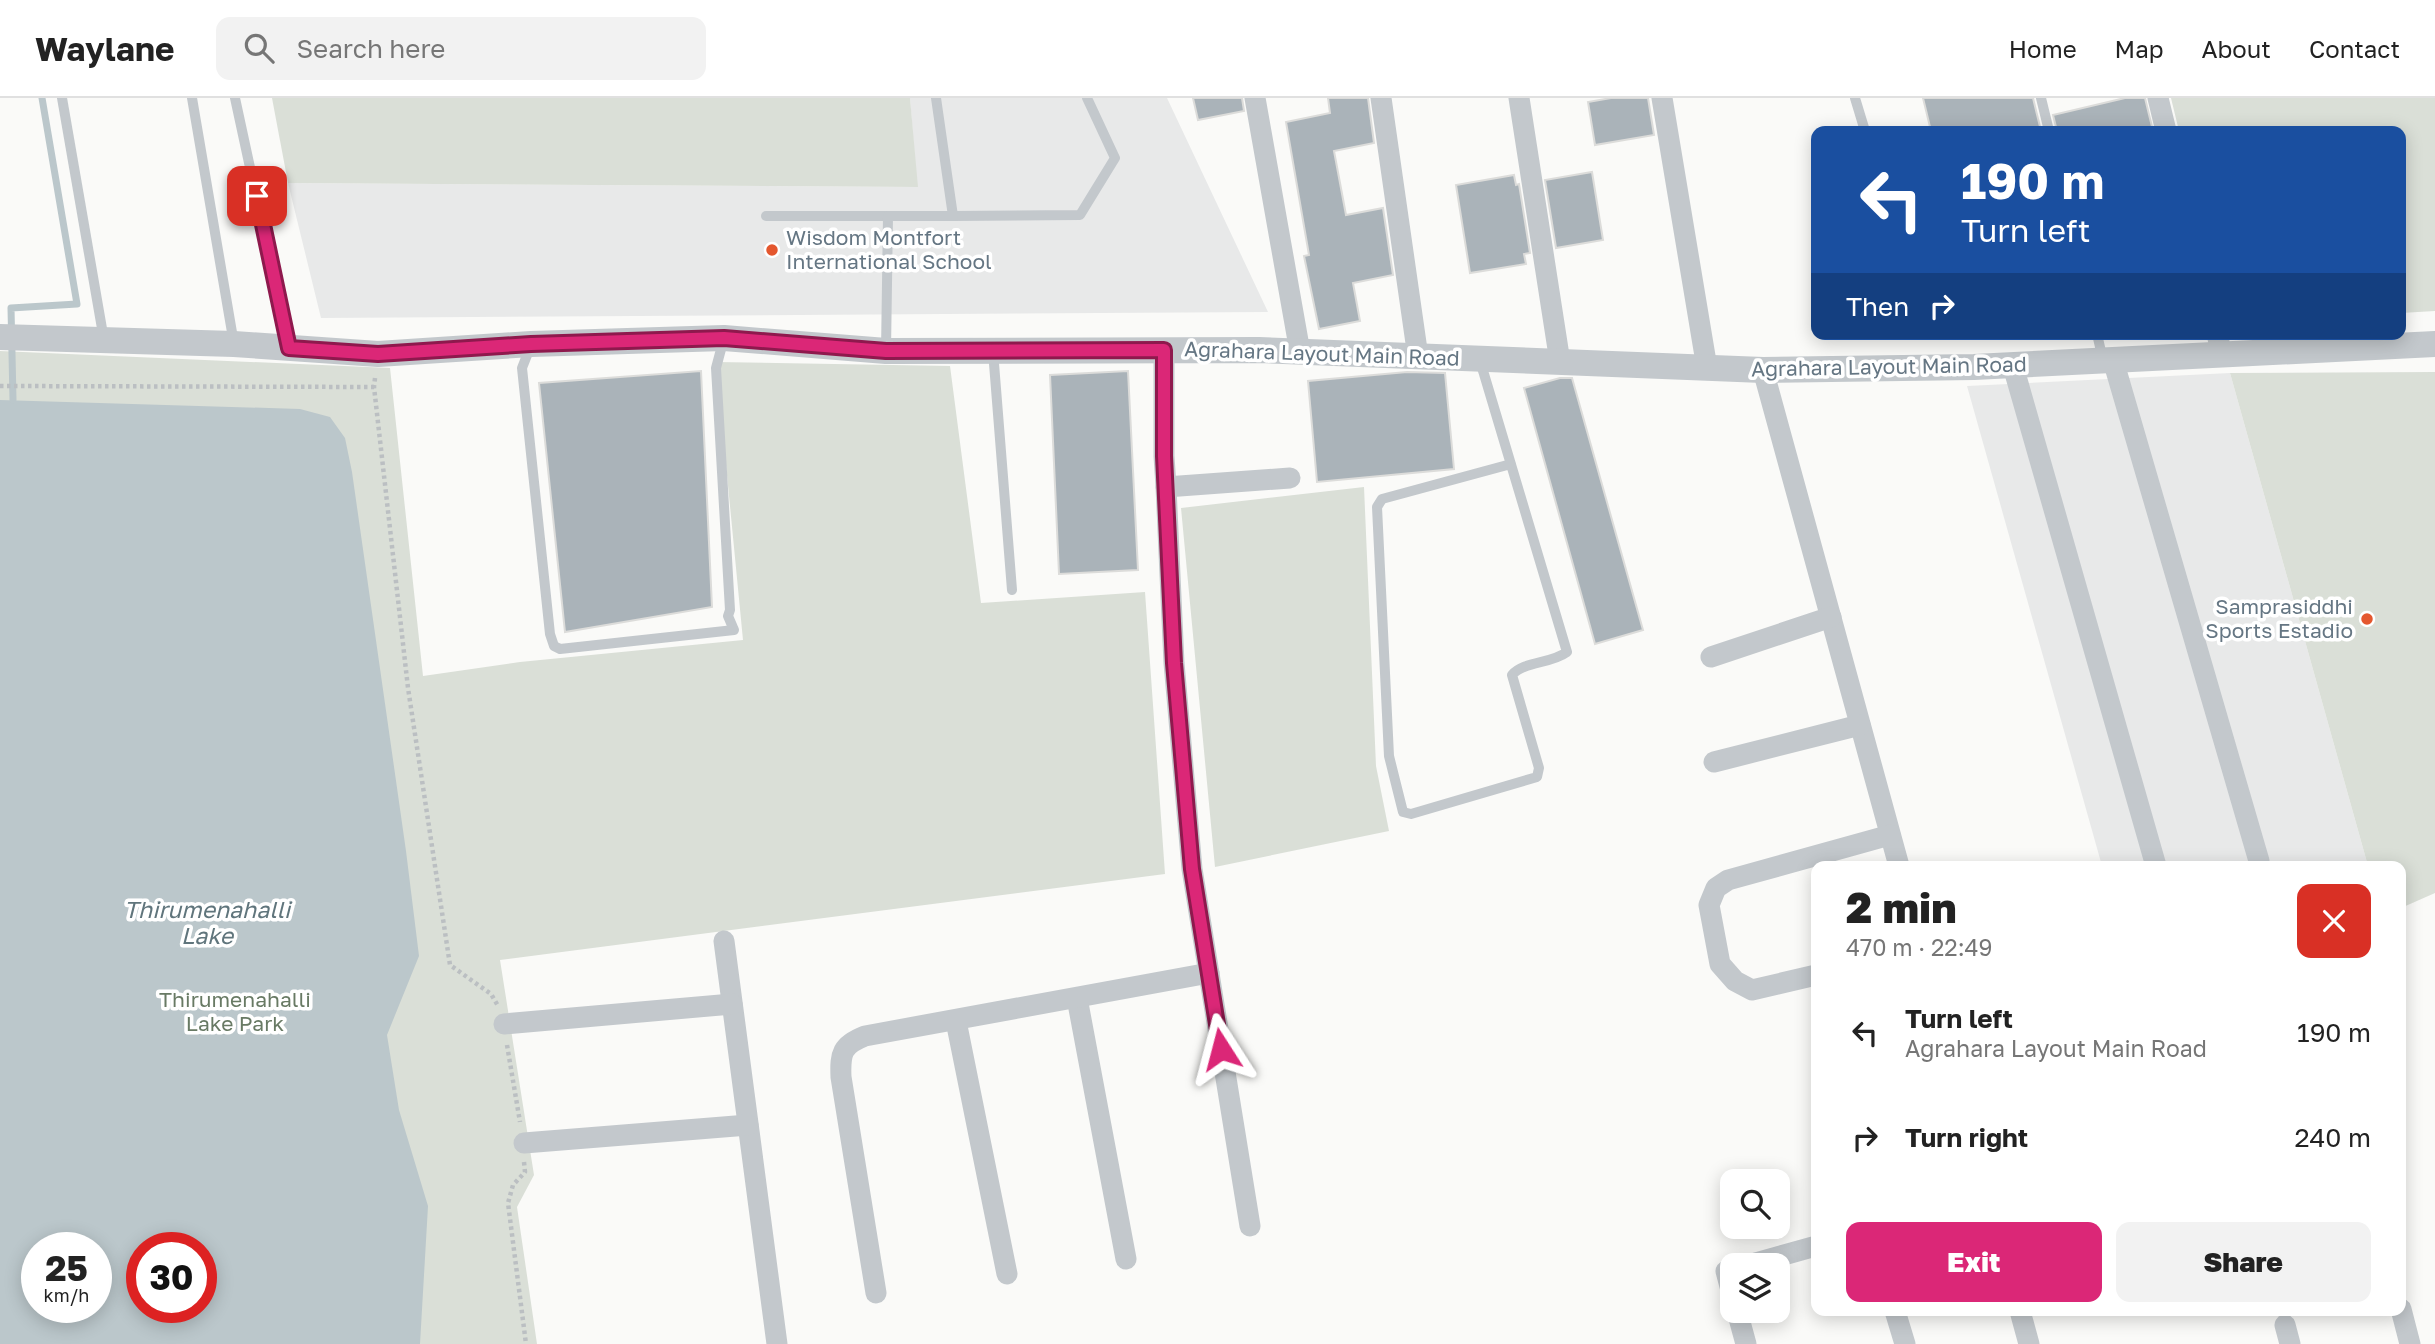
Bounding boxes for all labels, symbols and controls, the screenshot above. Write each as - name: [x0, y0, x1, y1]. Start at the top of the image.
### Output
- search box: [216, 17, 706, 80]
- text: Waylane: [35, 29, 174, 68]
- icon: search: [240, 29, 278, 67]
- text: Search here: [296, 33, 445, 64]
- text: Home: [2009, 34, 2077, 63]
- text: Map: [2115, 34, 2164, 63]
- text: About: [2202, 34, 2271, 63]
- text: Contact: [2309, 34, 2400, 63]
- text: 190 m: [1961, 151, 2104, 210]
- icon: left: [1846, 154, 1937, 245]
- pin: [227, 166, 287, 226]
- icon: arrive: [238, 177, 276, 215]
- text: Turn left: [1961, 211, 2090, 249]
- place label: Wisdom Montfort International School: [786, 224, 992, 274]
- marker: Wisdom Montfort International School: [764, 242, 780, 258]
- icon: right: [1923, 287, 1961, 325]
- text: Then: [1846, 291, 1909, 322]
- street label: Agrahara Layout Main Road: [1184, 335, 1460, 371]
- street label: Agrahara Layout Main Road: [1751, 351, 2027, 381]
- place label: Samprasiddhi Sports Estadio: [2205, 593, 2353, 643]
- marker: Samprasiddhi Sports Estadio: [2359, 611, 2375, 627]
- text: 2 min: [1846, 882, 1957, 932]
- button: close: [2297, 884, 2371, 958]
- water label: Thirumenahalli Lake: [124, 895, 293, 949]
- text: 470 m · 22:49: [1846, 933, 1993, 961]
- park label: Thirumenahalli Lake Park: [159, 986, 311, 1036]
- text: Turn left: [1905, 1003, 2013, 1034]
- position arrow: [1184, 1012, 1258, 1086]
- icon: left: [1846, 1014, 1884, 1052]
- text: 190 m: [2297, 1017, 2371, 1048]
- text: Agrahara Layout Main Road: [1905, 1034, 2207, 1062]
- icon: right: [1846, 1119, 1884, 1157]
- text: Turn right: [1905, 1122, 2028, 1153]
- text: 240 m: [2294, 1122, 2371, 1153]
- map controls: [1720, 1169, 1790, 1323]
- button: search: [1720, 1169, 1790, 1239]
- button: Exit: [1846, 1222, 2102, 1302]
- button: Share: [2116, 1222, 2371, 1302]
- speed limit sign: 30: [126, 1232, 217, 1323]
- text: 25: [45, 1247, 88, 1289]
- button: layers: [1720, 1253, 1790, 1323]
- text: km/h: [44, 1284, 89, 1306]

